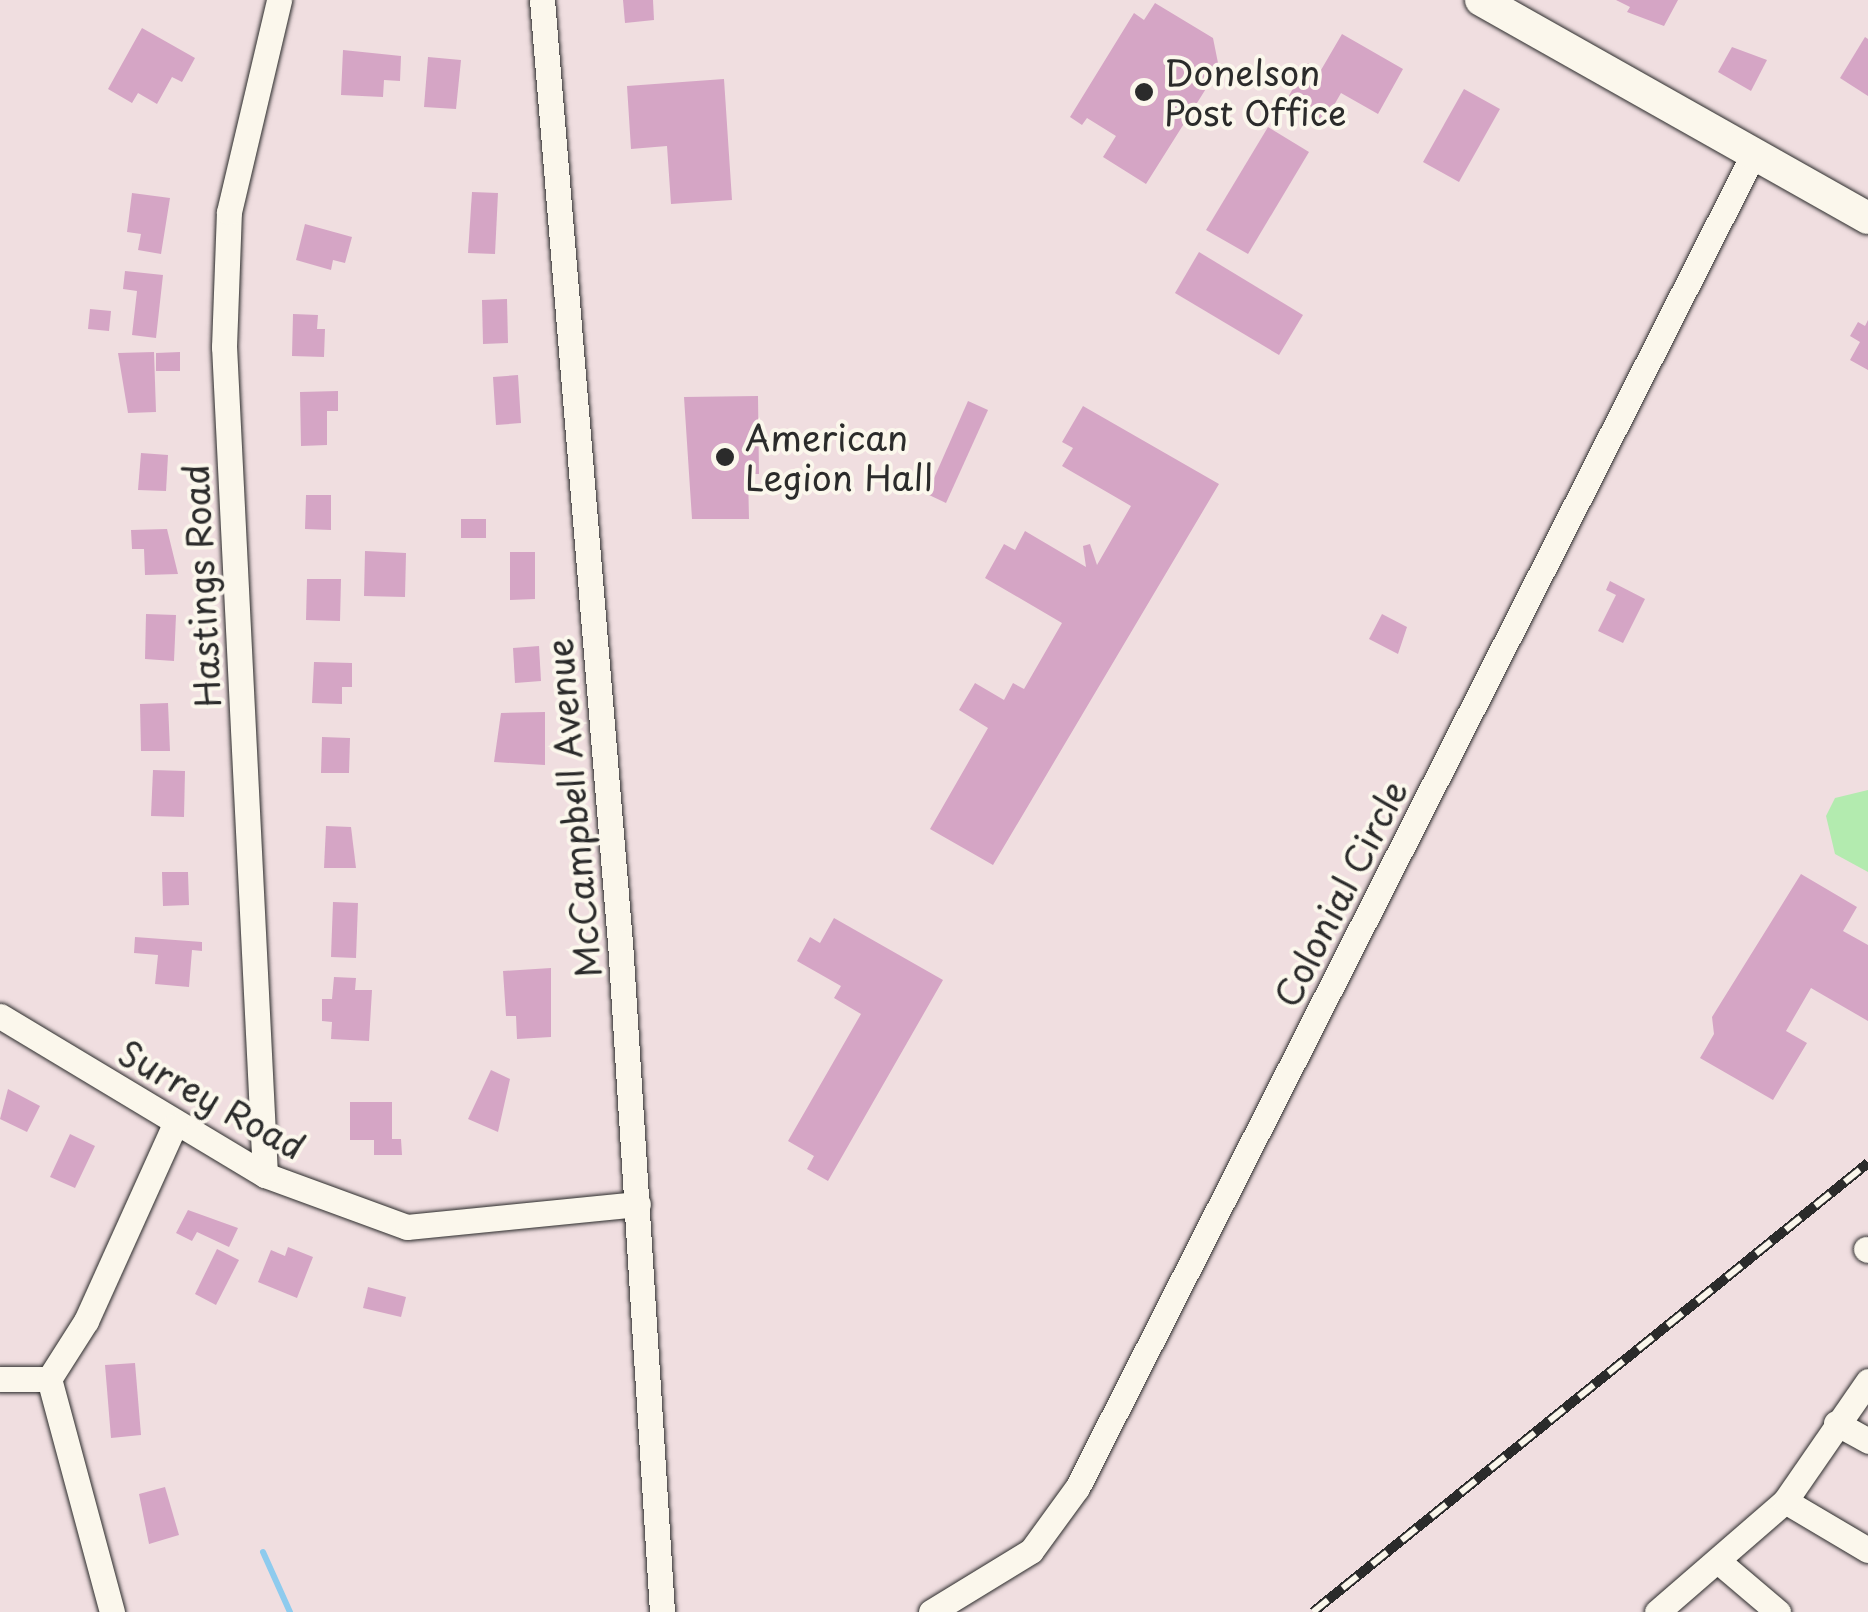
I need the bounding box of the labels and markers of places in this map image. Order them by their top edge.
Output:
place label: Donelson Post Office [1164,51,1347,133]
marker: Donelson Post Office [1133,81,1155,103]
place label: American Legion Hall [745,416,933,498]
marker: American Legion Hall [714,446,736,468]

